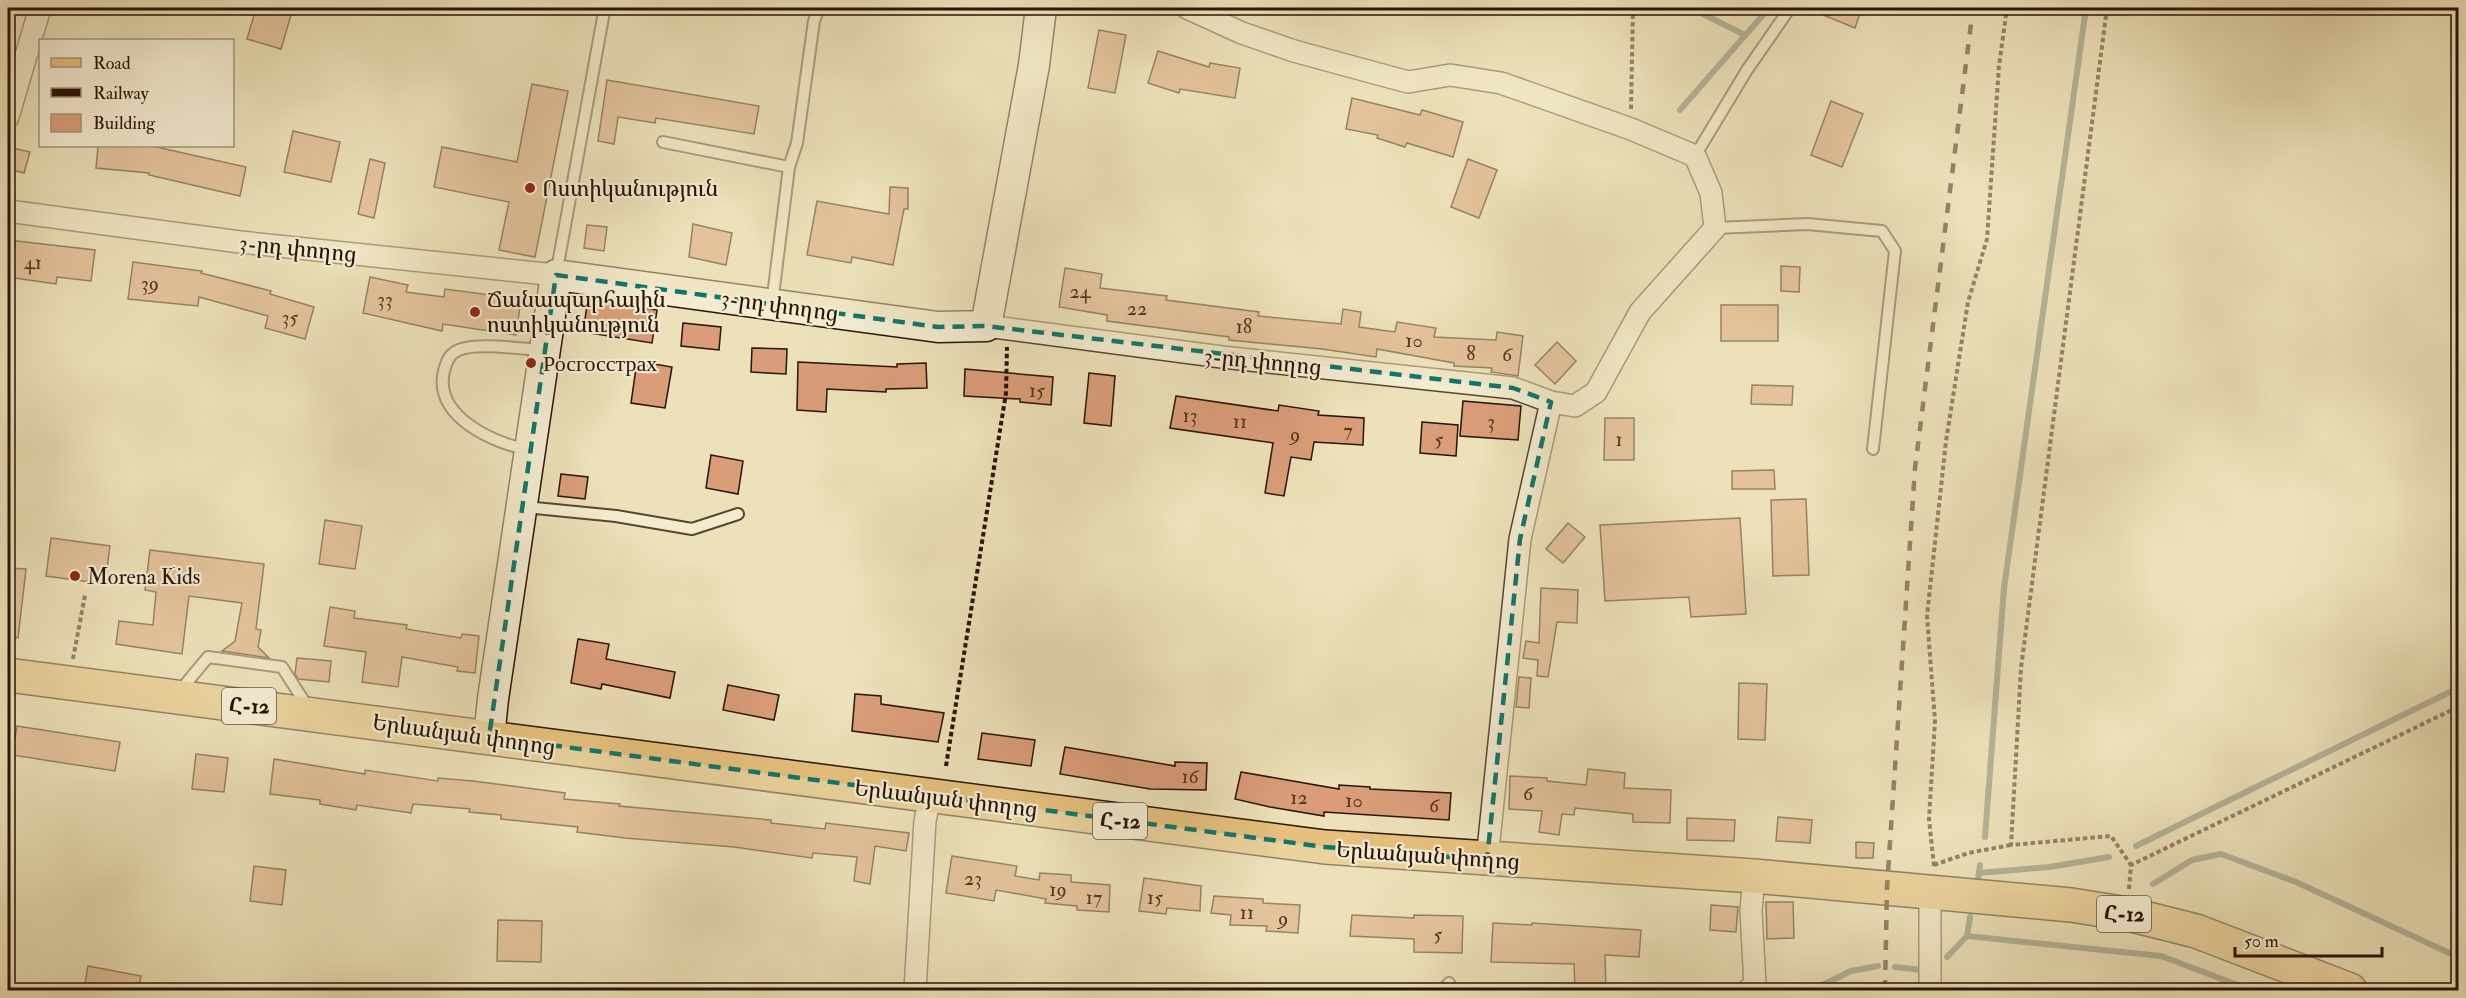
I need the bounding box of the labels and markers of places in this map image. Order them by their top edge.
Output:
place label: Ոստիկանություն [542,175,718,203]
marker: Ոստիկանություն [523,181,537,195]
place label: Ճանապարհային ոստիկանություն [487,286,666,339]
marker: Ճանապարհային ոստիկանություն [468,305,482,319]
place label: Росгосстрах [543,350,657,378]
marker: Росгосстрах [524,356,538,370]
place label: Morena Kids [87,563,200,591]
marker: Morena Kids [68,569,82,583]

